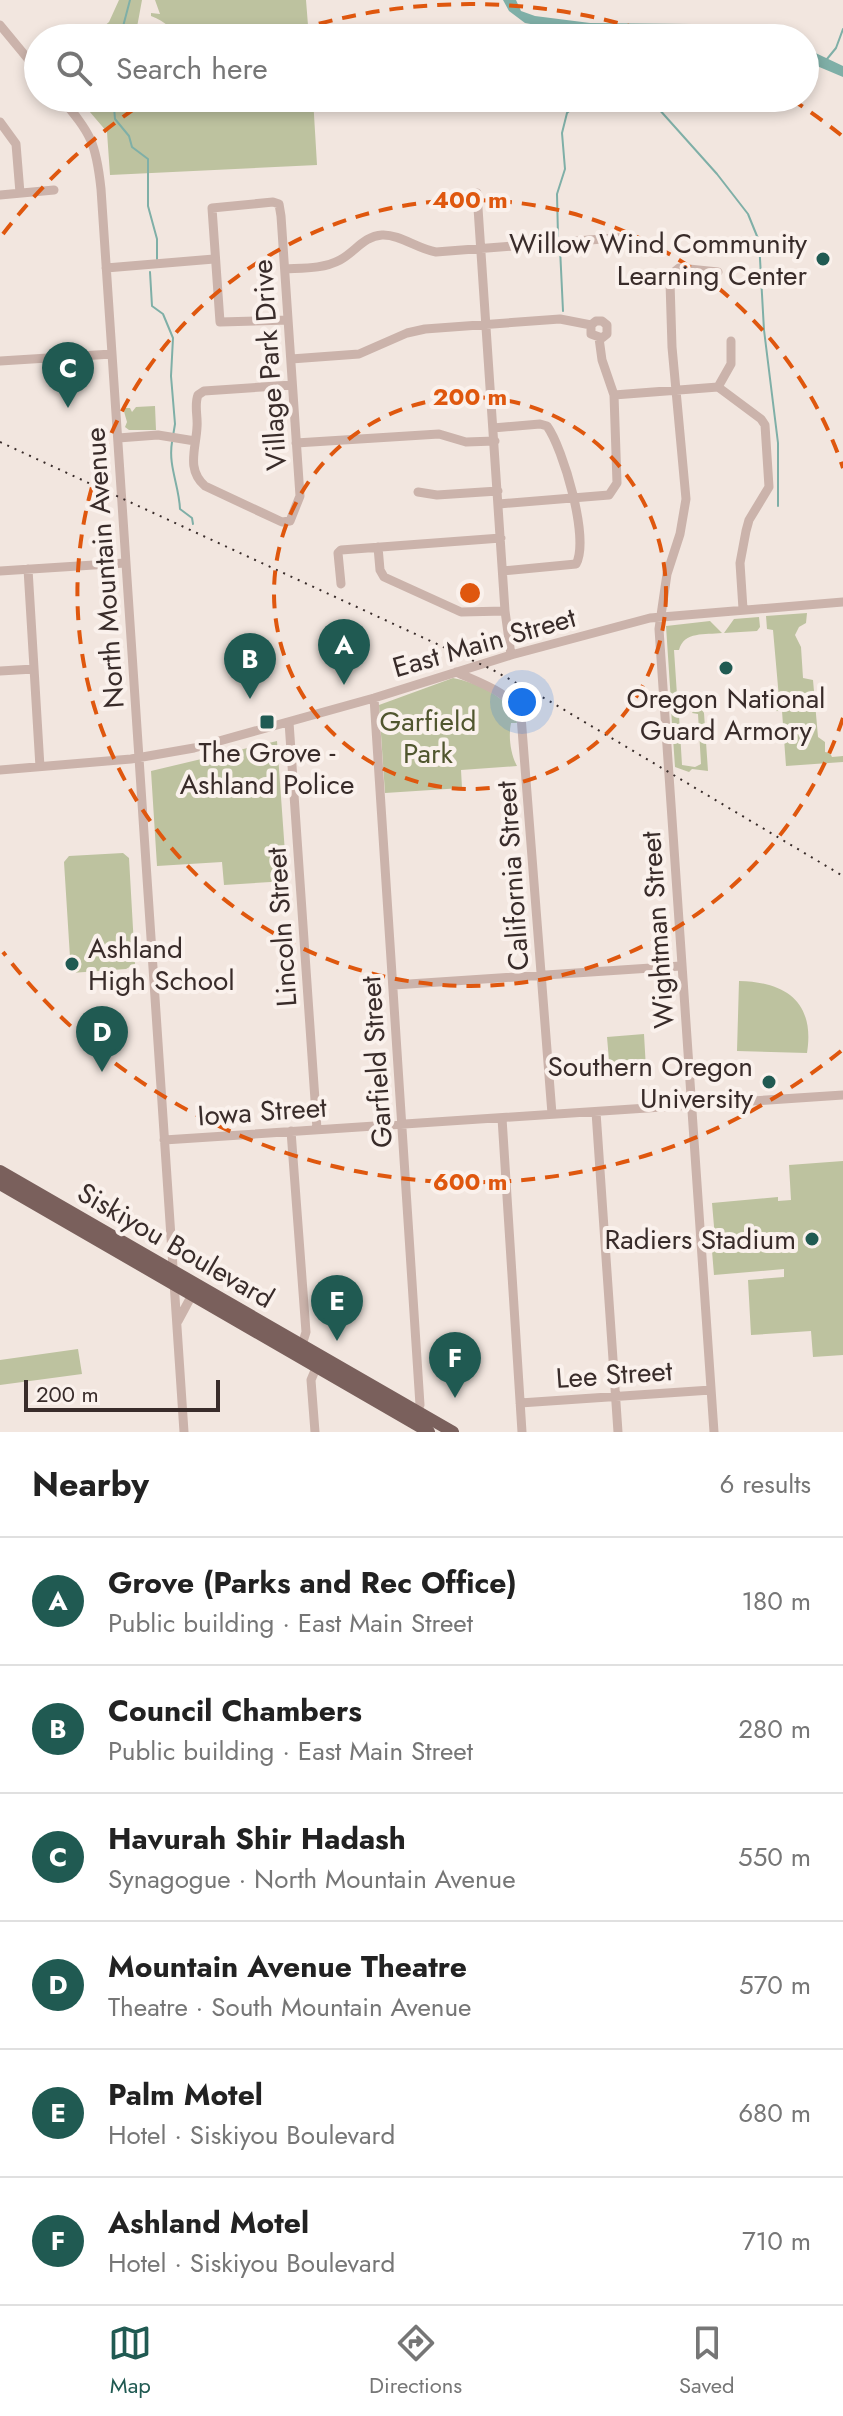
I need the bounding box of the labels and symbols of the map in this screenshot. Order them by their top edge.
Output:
text: 400 m [432,182,508,217]
place label: Willow Wind Community Learning Center [509,223,808,296]
marker: Willow Wind Community Learning Center [814,250,832,268]
street label: Village Park Drive [242,258,297,472]
pin: C [42,342,94,408]
text: 200 m [433,379,507,414]
street label: North Mountain Avenue [74,426,135,710]
centre of rings [456,579,484,607]
street label: East Main Street [388,597,581,688]
pin: A [318,619,370,685]
pin: B [224,633,276,699]
marker: Oregon National Guard Armory [717,659,735,677]
place label: Oregon National Guard Armory [626,678,826,751]
your location [502,682,542,722]
park label: Garfield Park [380,701,476,774]
marker: The Grove - Ashland Police [258,713,276,731]
place label: The Grove - Ashland Police [180,732,354,805]
street label: California Street [485,780,540,972]
street label: Wightman Street [630,830,685,1030]
street label: Lincoln Street [255,846,308,1008]
place label: Ashland High School [88,928,235,1001]
marker: Ashland High School [63,955,81,973]
street label: Garfield Street [350,974,403,1149]
pin: D [76,1006,128,1072]
place label: Southern Oregon University [547,1046,754,1119]
marker: Southern Oregon University [760,1073,778,1091]
street label: Iowa Street [196,1087,328,1136]
text: 600 m [433,1164,507,1199]
street label: Siskiyou Boulevard [70,1172,282,1318]
place label: Radiers Stadium [605,1219,796,1260]
marker: Radiers Stadium [803,1230,821,1248]
pin: E [311,1275,363,1341]
pin: F [429,1332,481,1398]
street label: Lee Street [554,1350,674,1399]
scale bar [24,1376,220,1412]

